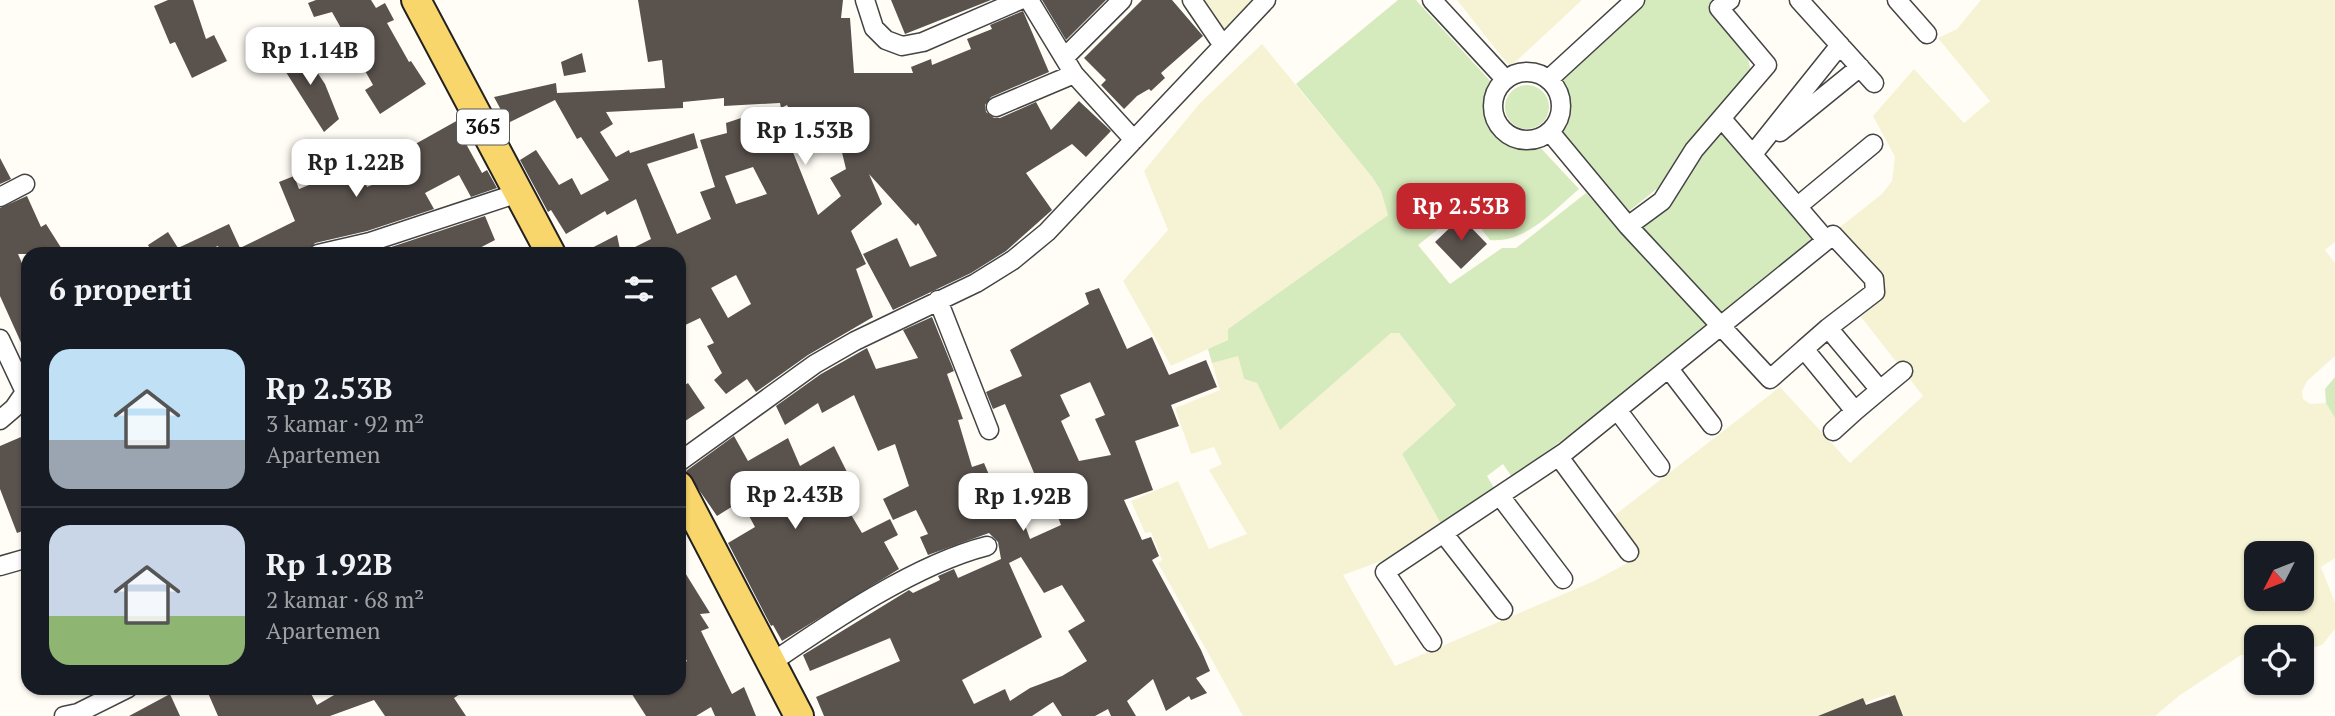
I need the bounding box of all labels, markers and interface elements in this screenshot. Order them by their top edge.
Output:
pin: Rp 1.14B [238,28,382,87]
text: Rp 1.14B [262,34,358,65]
pin: Rp 1.53B [733,108,877,167]
road number: 365 [457,110,509,144]
text: Rp 1.53B [757,114,853,145]
pin: Rp 1.22B [284,140,428,199]
text: Rp 1.22B [308,146,404,177]
pin: Rp 2.53B [1389,184,1533,243]
text: Rp 2.53B [1413,190,1509,221]
text: 6 properti [49,269,192,309]
icon: filters [620,270,658,308]
text: Rp 2.53B [266,368,392,408]
icon: home [105,377,189,461]
text: 3 kamar · 92 m² [266,408,424,439]
text: Apartemen [266,439,380,470]
pin: Rp 2.43B [723,472,867,531]
pin: Rp 1.92B [951,474,1095,533]
text: Rp 2.43B [747,478,843,509]
text: Rp 1.92B [975,480,1071,511]
north arrow [2244,541,2314,611]
map controls [2244,541,2314,695]
text: Rp 1.92B [266,544,392,584]
icon: home [105,553,189,637]
text: 2 kamar · 68 m² [266,584,424,615]
text: Apartemen [266,615,380,646]
button: locate [2244,625,2314,695]

